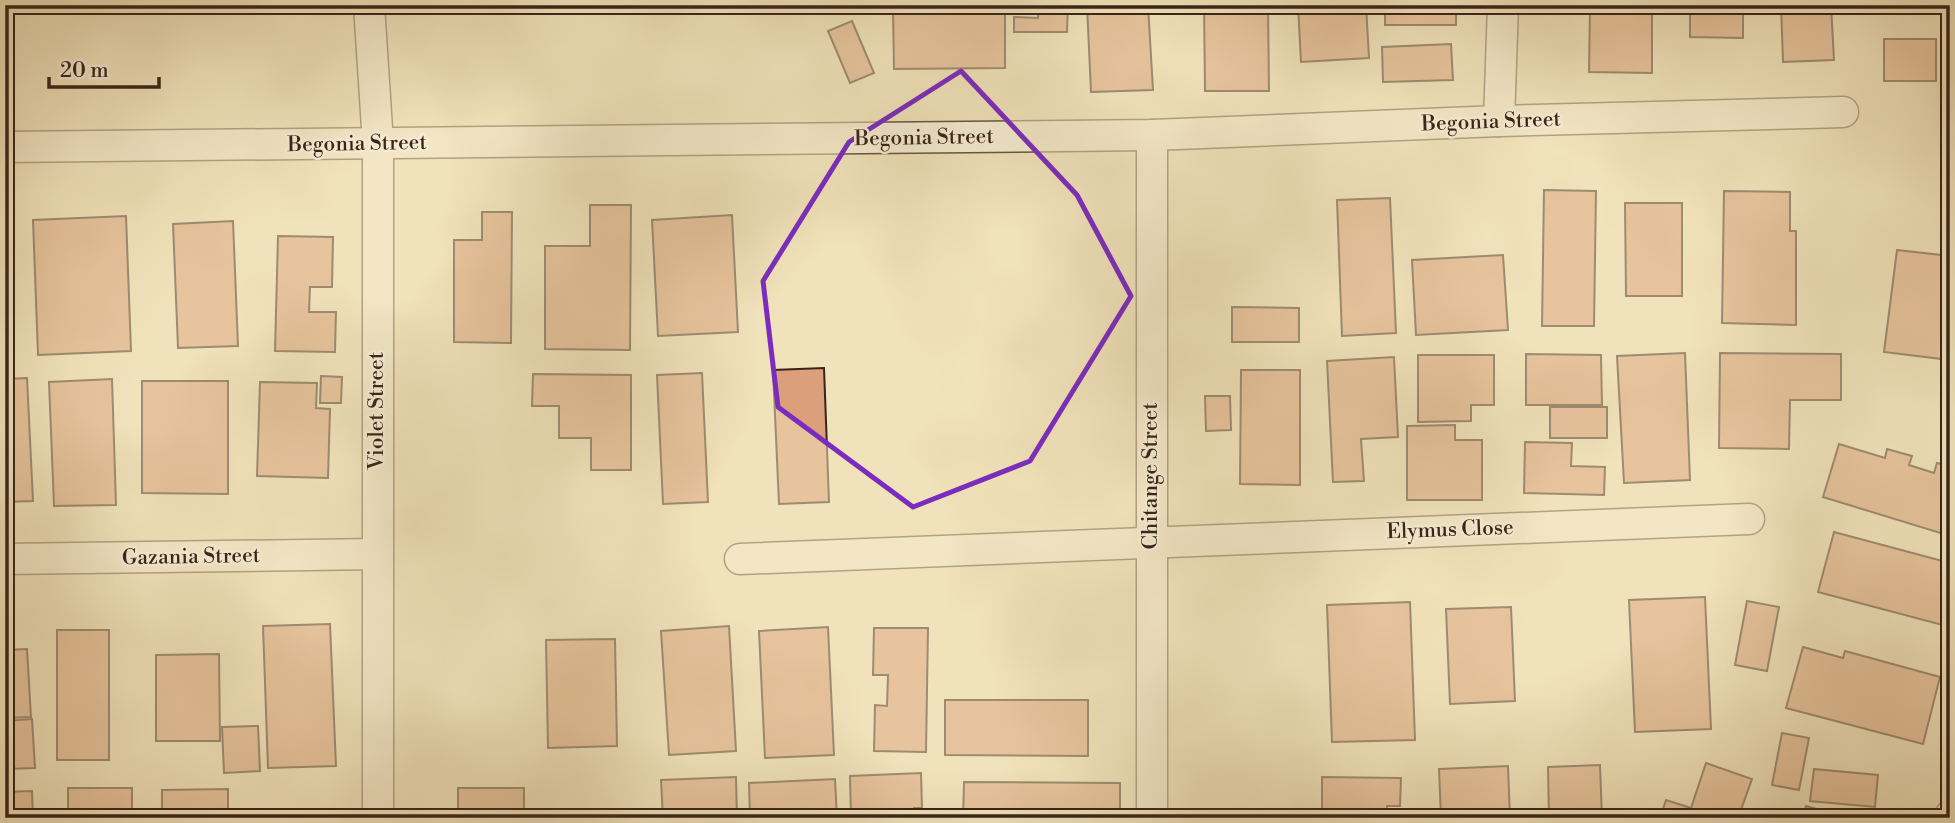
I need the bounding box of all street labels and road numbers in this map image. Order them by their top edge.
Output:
street label: Begonia Street [1420,107,1562,137]
street label: Begonia Street [853,124,995,152]
street label: Begonia Street [286,130,428,158]
street label: Violet Street [364,351,390,471]
street label: Chitange Street [1138,402,1164,550]
street label: Elymus Close [1386,515,1514,545]
street label: Gazania Street [122,543,261,571]

